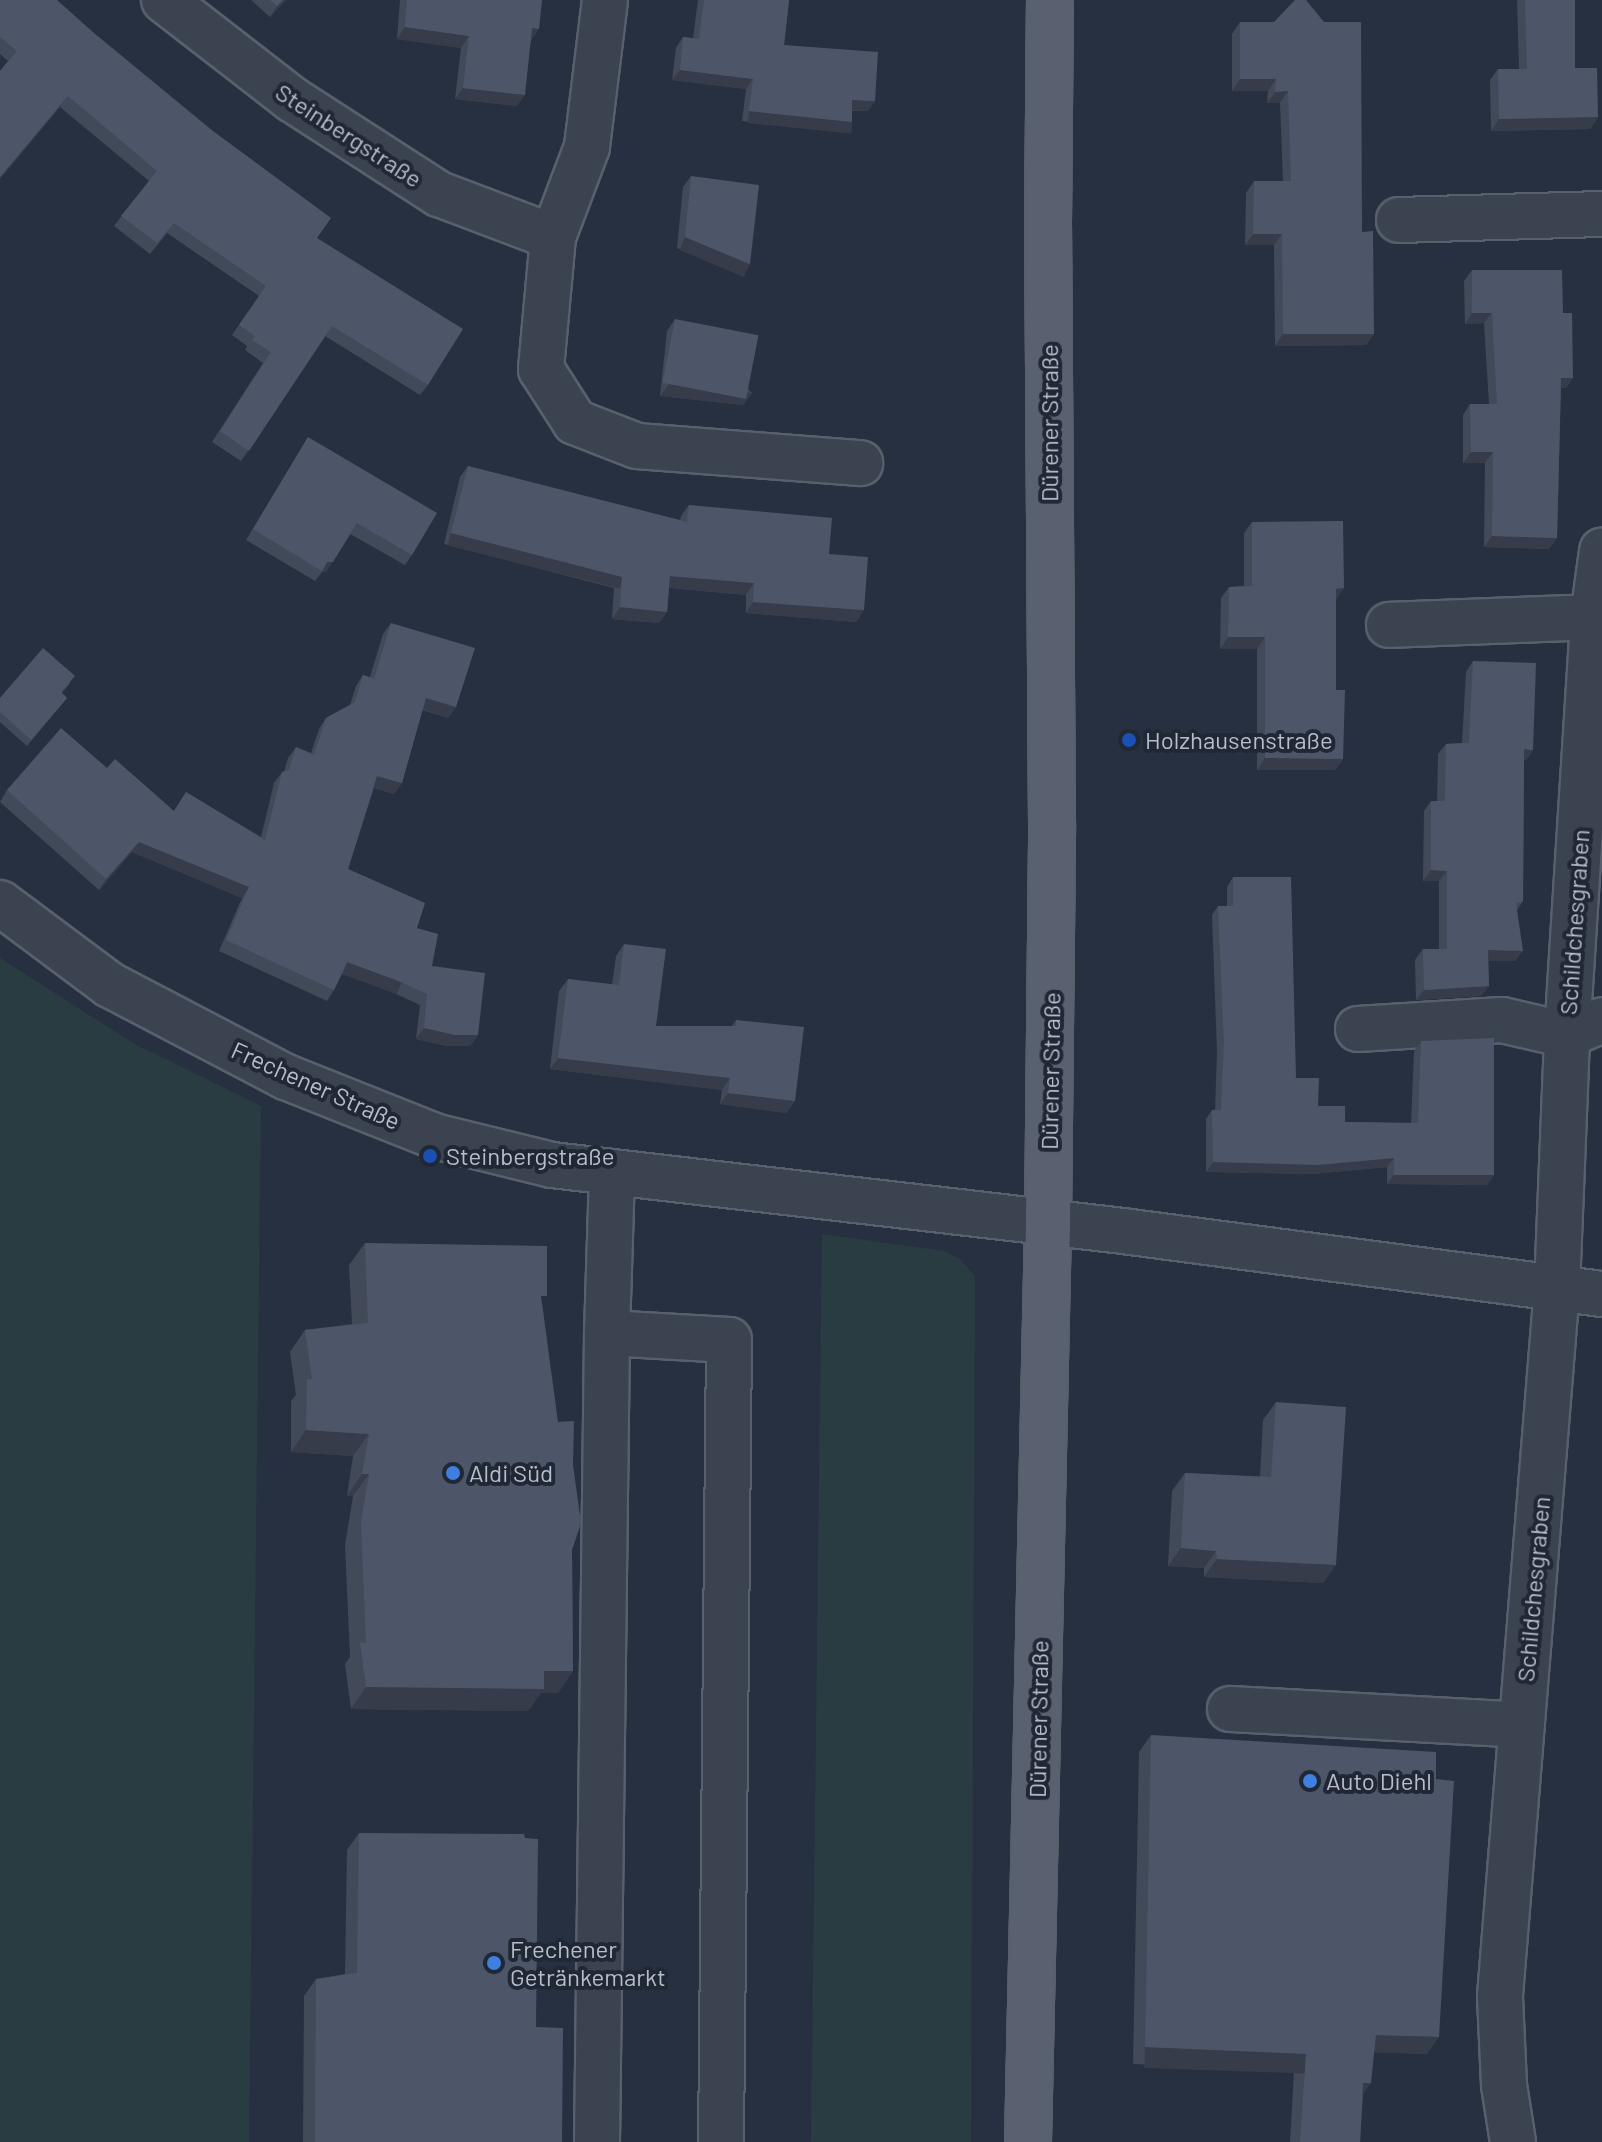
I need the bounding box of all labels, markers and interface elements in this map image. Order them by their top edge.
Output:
street label: Steinbergstraße [271,77,427,193]
street label: Dürener Straße [1035,344,1063,502]
place label: Holzhausenstraße [1145,726,1333,754]
marker: Holzhausenstraße [1120,731,1138,749]
street label: Schildchesgraben [1553,828,1595,1016]
street label: Dürener Straße [1034,992,1066,1150]
street label: Frechener Straße [227,1035,405,1135]
place label: Steinbergstraße [446,1142,614,1170]
marker: Steinbergstraße [421,1147,439,1165]
place label: Aldi Süd [469,1459,553,1487]
marker: Aldi Süd [444,1464,462,1482]
street label: Schildchesgraben [1511,1495,1555,1683]
street label: Dürener Straße [1022,1640,1054,1798]
place label: Auto Diehl [1326,1767,1432,1795]
marker: Auto Diehl [1301,1772,1319,1790]
place label: Frechener Getränkemarkt [510,1935,666,1991]
marker: Frechener Getränkemarkt [485,1954,503,1972]

